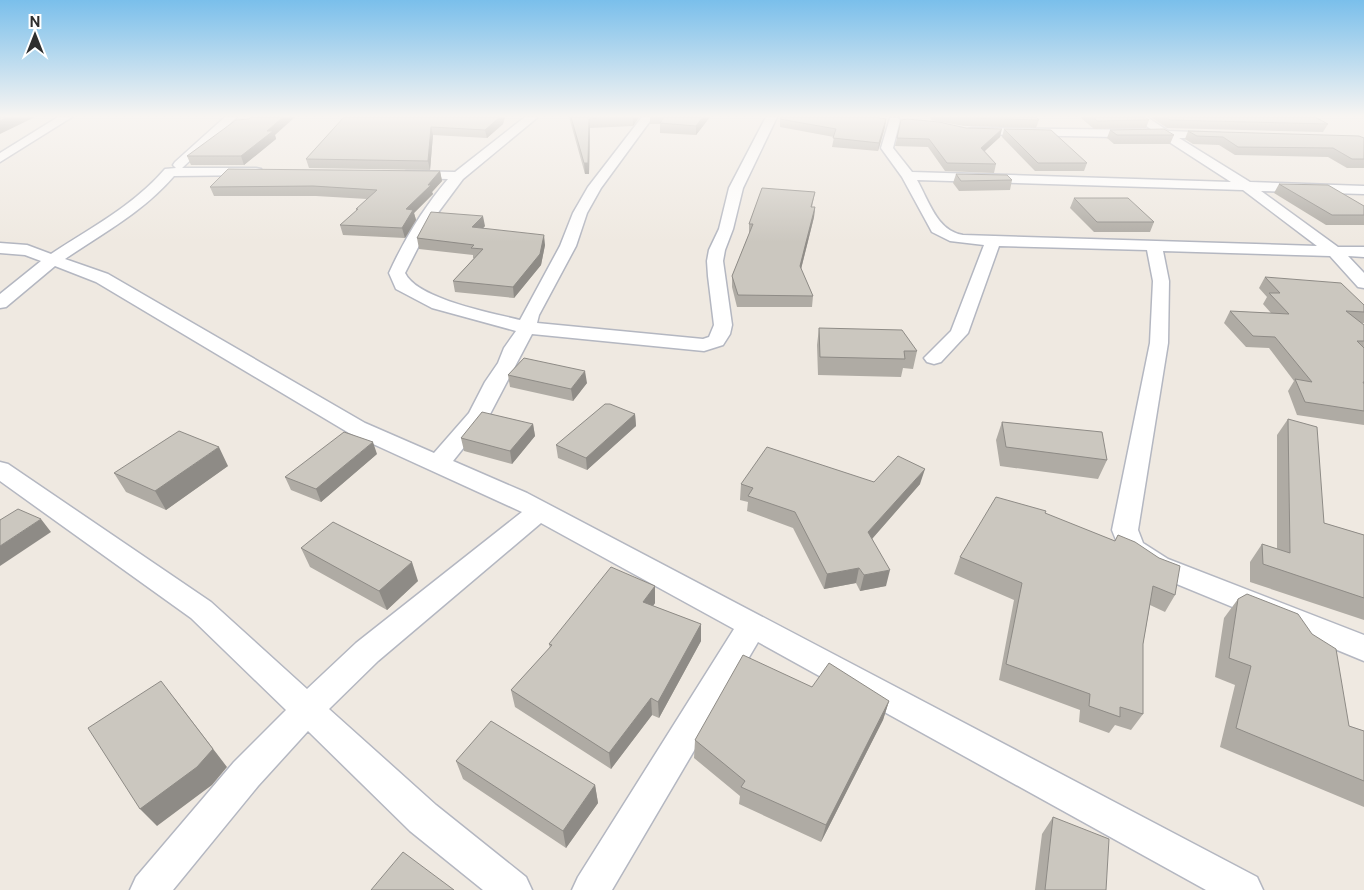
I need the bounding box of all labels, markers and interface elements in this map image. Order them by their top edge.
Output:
north arrow [10,10,60,60]
text: N [30,14,40,30]

